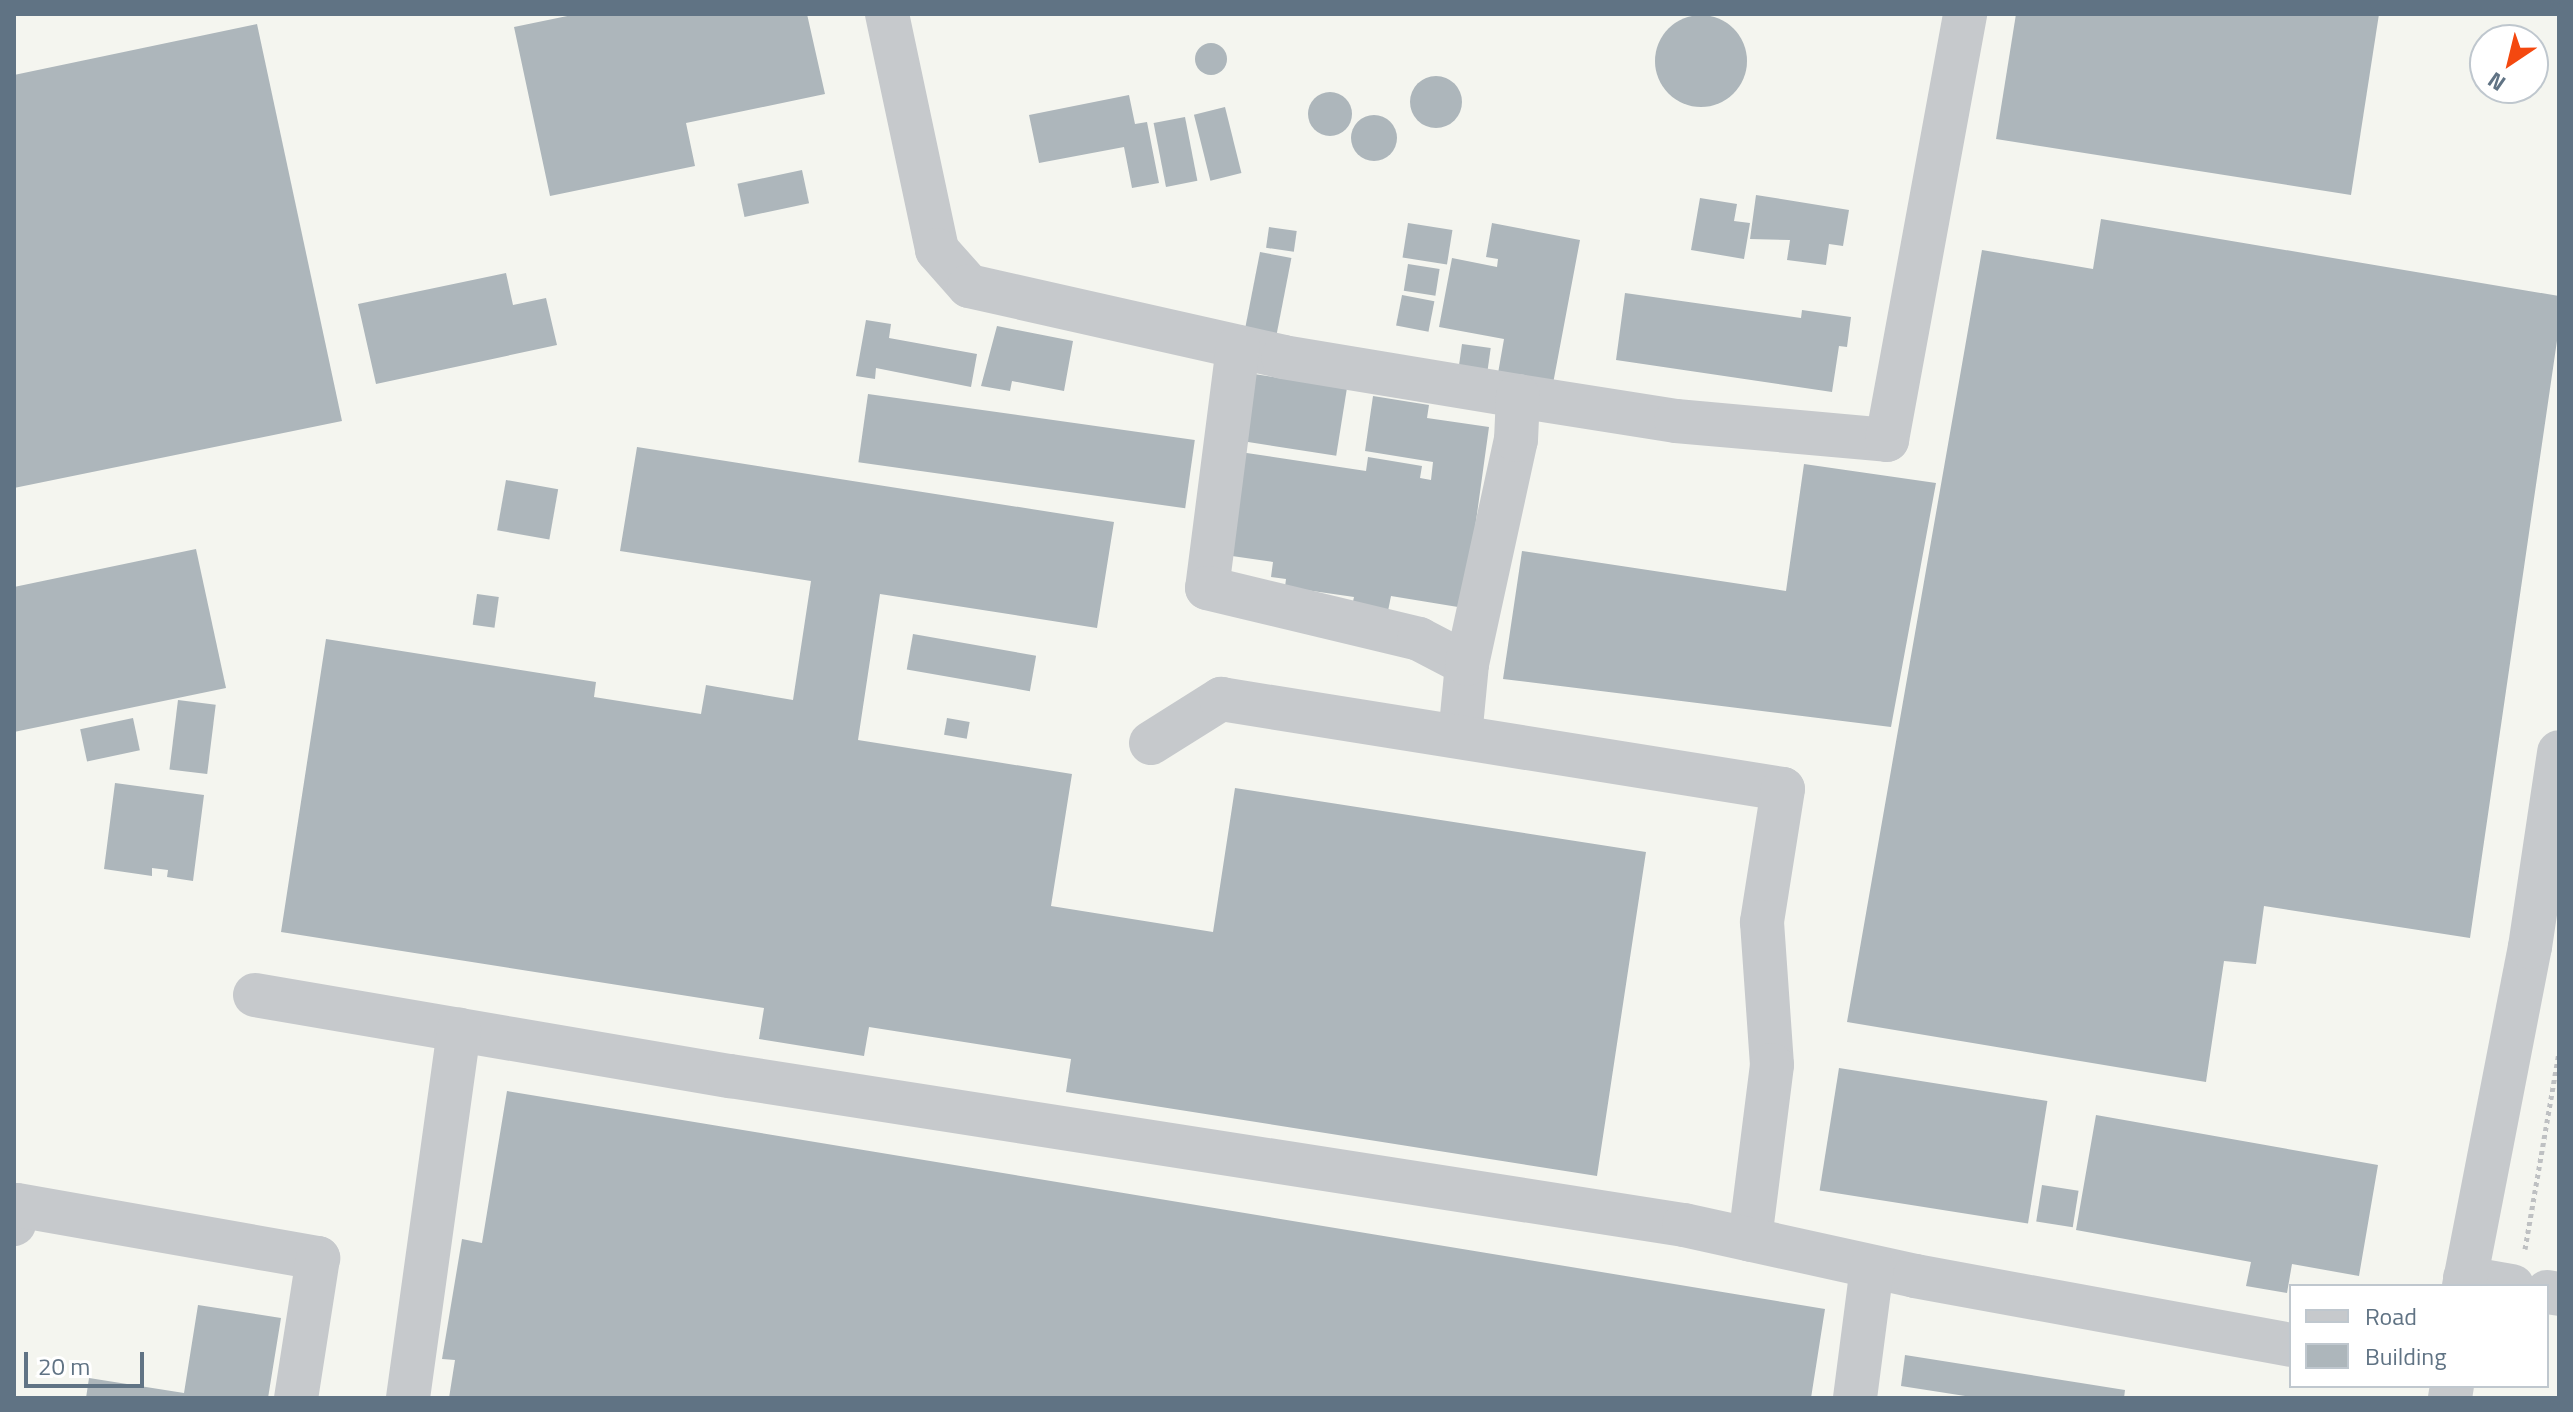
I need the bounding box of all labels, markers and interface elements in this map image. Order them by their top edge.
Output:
north arrow [2469,24,2549,104]
text: N [2480,64,2512,100]
legend [2289,1284,2549,1388]
text: Road [2365,1298,2417,1334]
scale bar [28,1336,148,1386]
text: Building [2365,1338,2447,1374]
text: 20 m [38,1348,90,1384]

